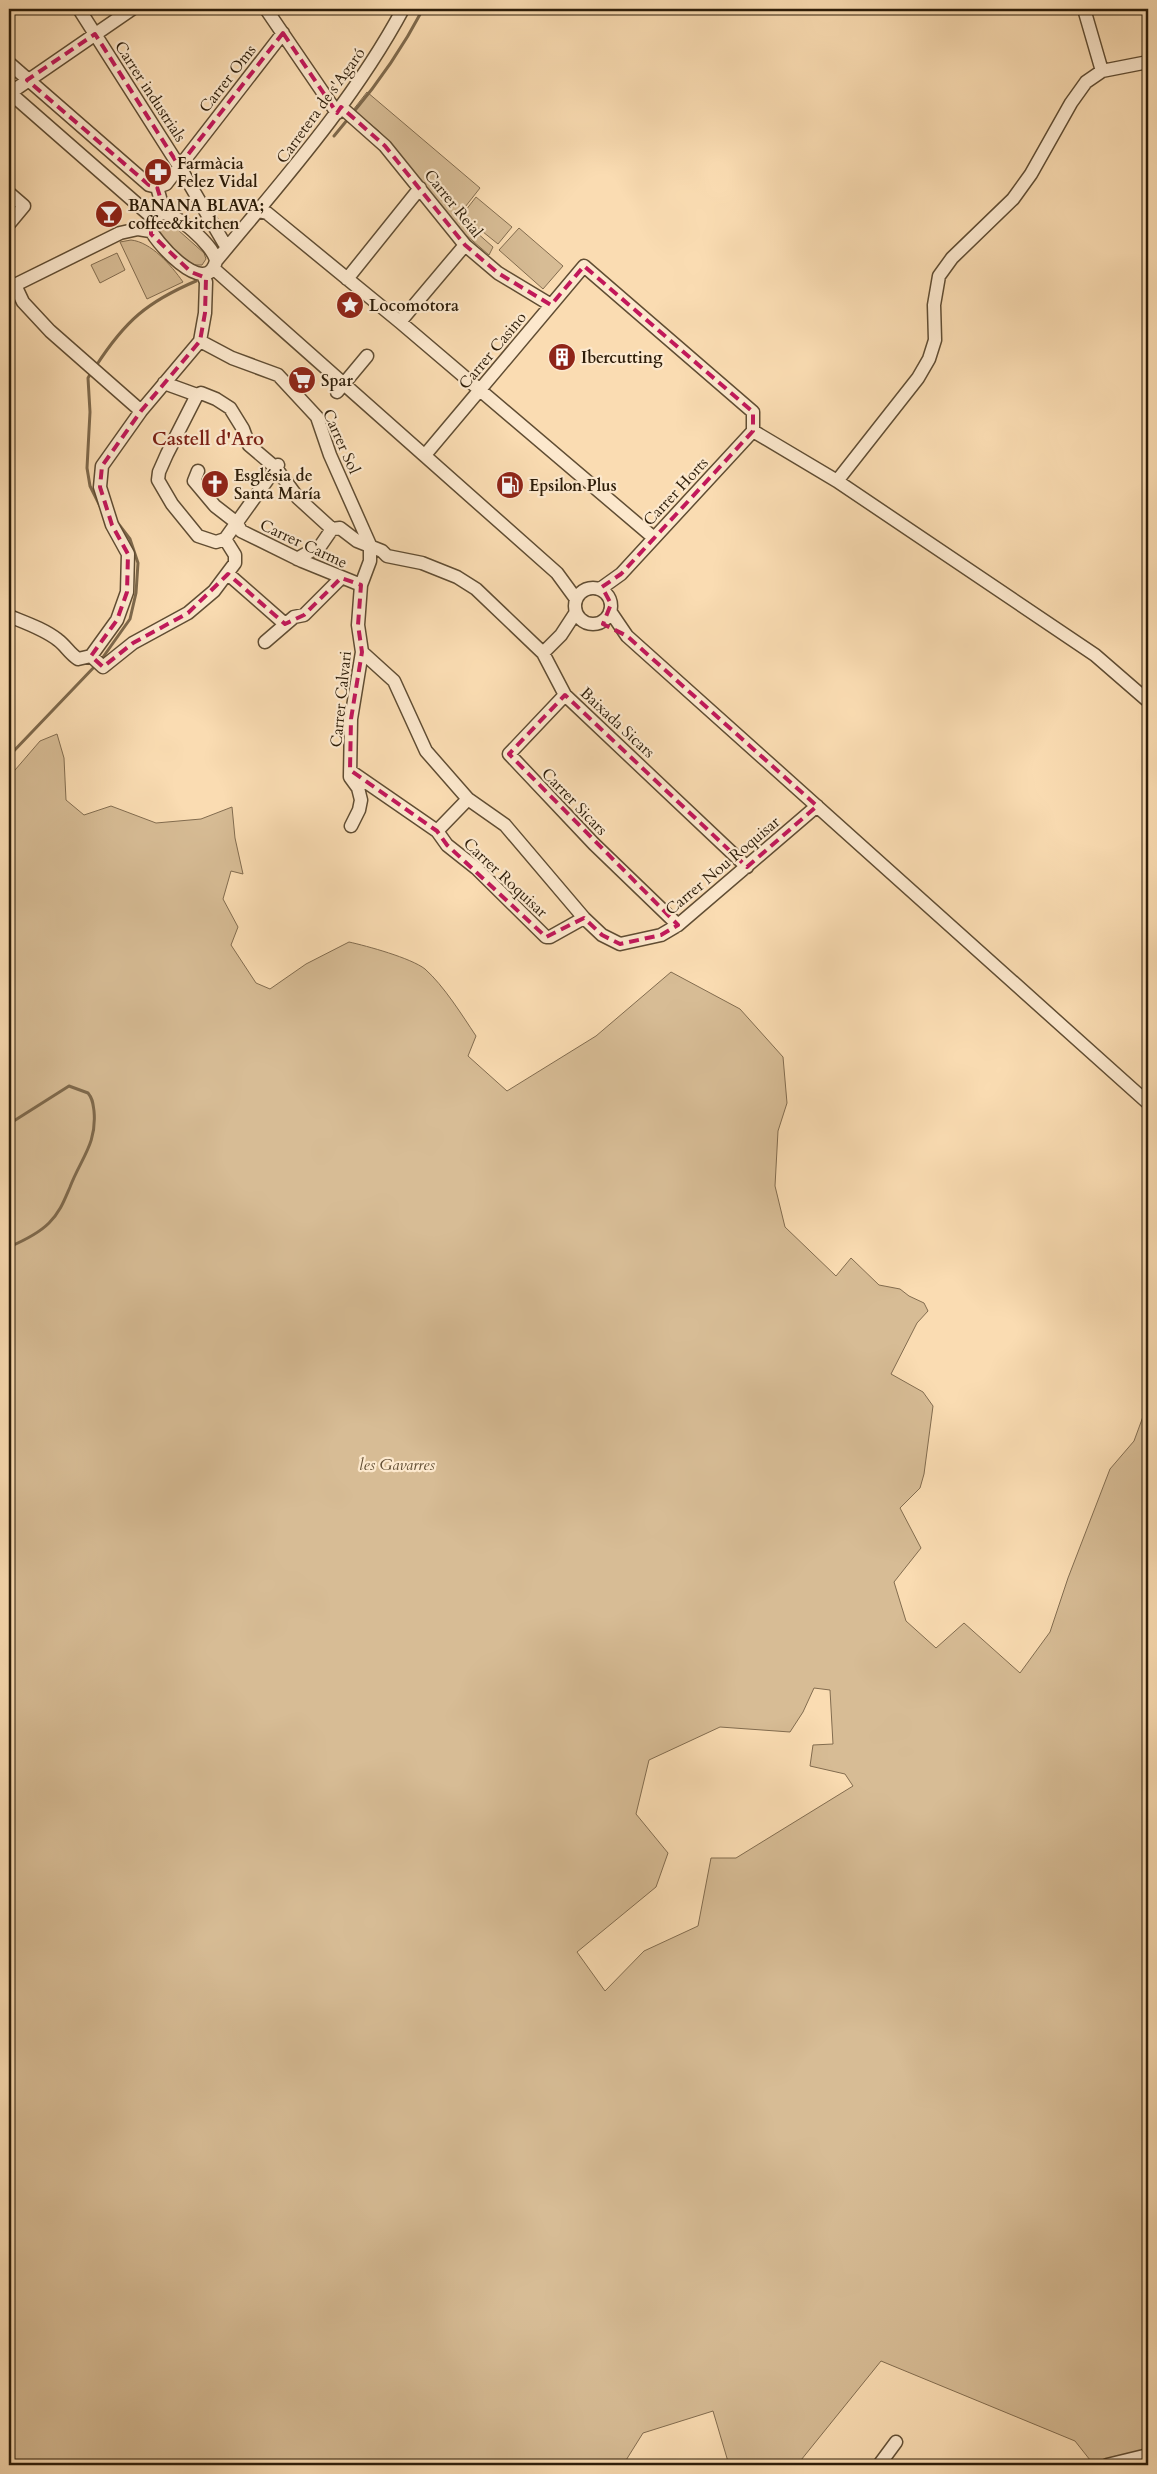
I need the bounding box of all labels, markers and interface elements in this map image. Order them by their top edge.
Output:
street label: Carrer industrials [109,37,191,146]
street label: Carrer Oms [194,40,261,117]
street label: Carretera de s'Agaró [271,43,371,168]
place label: Farmàcia Felez Vidal [177,153,258,193]
pharmacy icon: Farmàcia Felez Vidal [143,157,173,187]
street label: Carrer Reial [419,165,488,242]
place label: BANANA BLAVA; coffee&kitchen [128,195,264,235]
bar icon: BANANA BLAVA; coffee&kitchen [94,199,124,229]
place icon: Locomotora [335,290,365,320]
place label: Locomotora [369,295,459,317]
street label: Carrer Casino [454,307,532,394]
building icon: Ibercutting [547,342,577,372]
place label: Ibercutting [581,347,663,369]
supermarket icon: Spar [287,365,317,395]
place label: Spar [321,370,354,392]
street label: Carrer Sol [317,405,365,477]
district label: Castell d'Aro [152,426,264,452]
street label: Carrer Horts [638,453,713,531]
place label: Església de Santa María [234,465,321,505]
church icon: Església de Santa María [200,469,230,499]
fuel station icon: Epsilon Plus [495,470,525,500]
place label: Epsilon Plus [529,475,617,497]
street label: Carrer Carme [256,514,351,574]
street label: Carrer Calvari [325,649,357,748]
street label: Baixada Sicars [575,682,659,763]
street label: Carrer Sicars [536,763,612,840]
street label: Carrer Nou Roquisar [661,811,785,920]
street label: Carrer Roquisar [458,833,552,923]
park label: les Gavarres [359,1454,435,1476]

